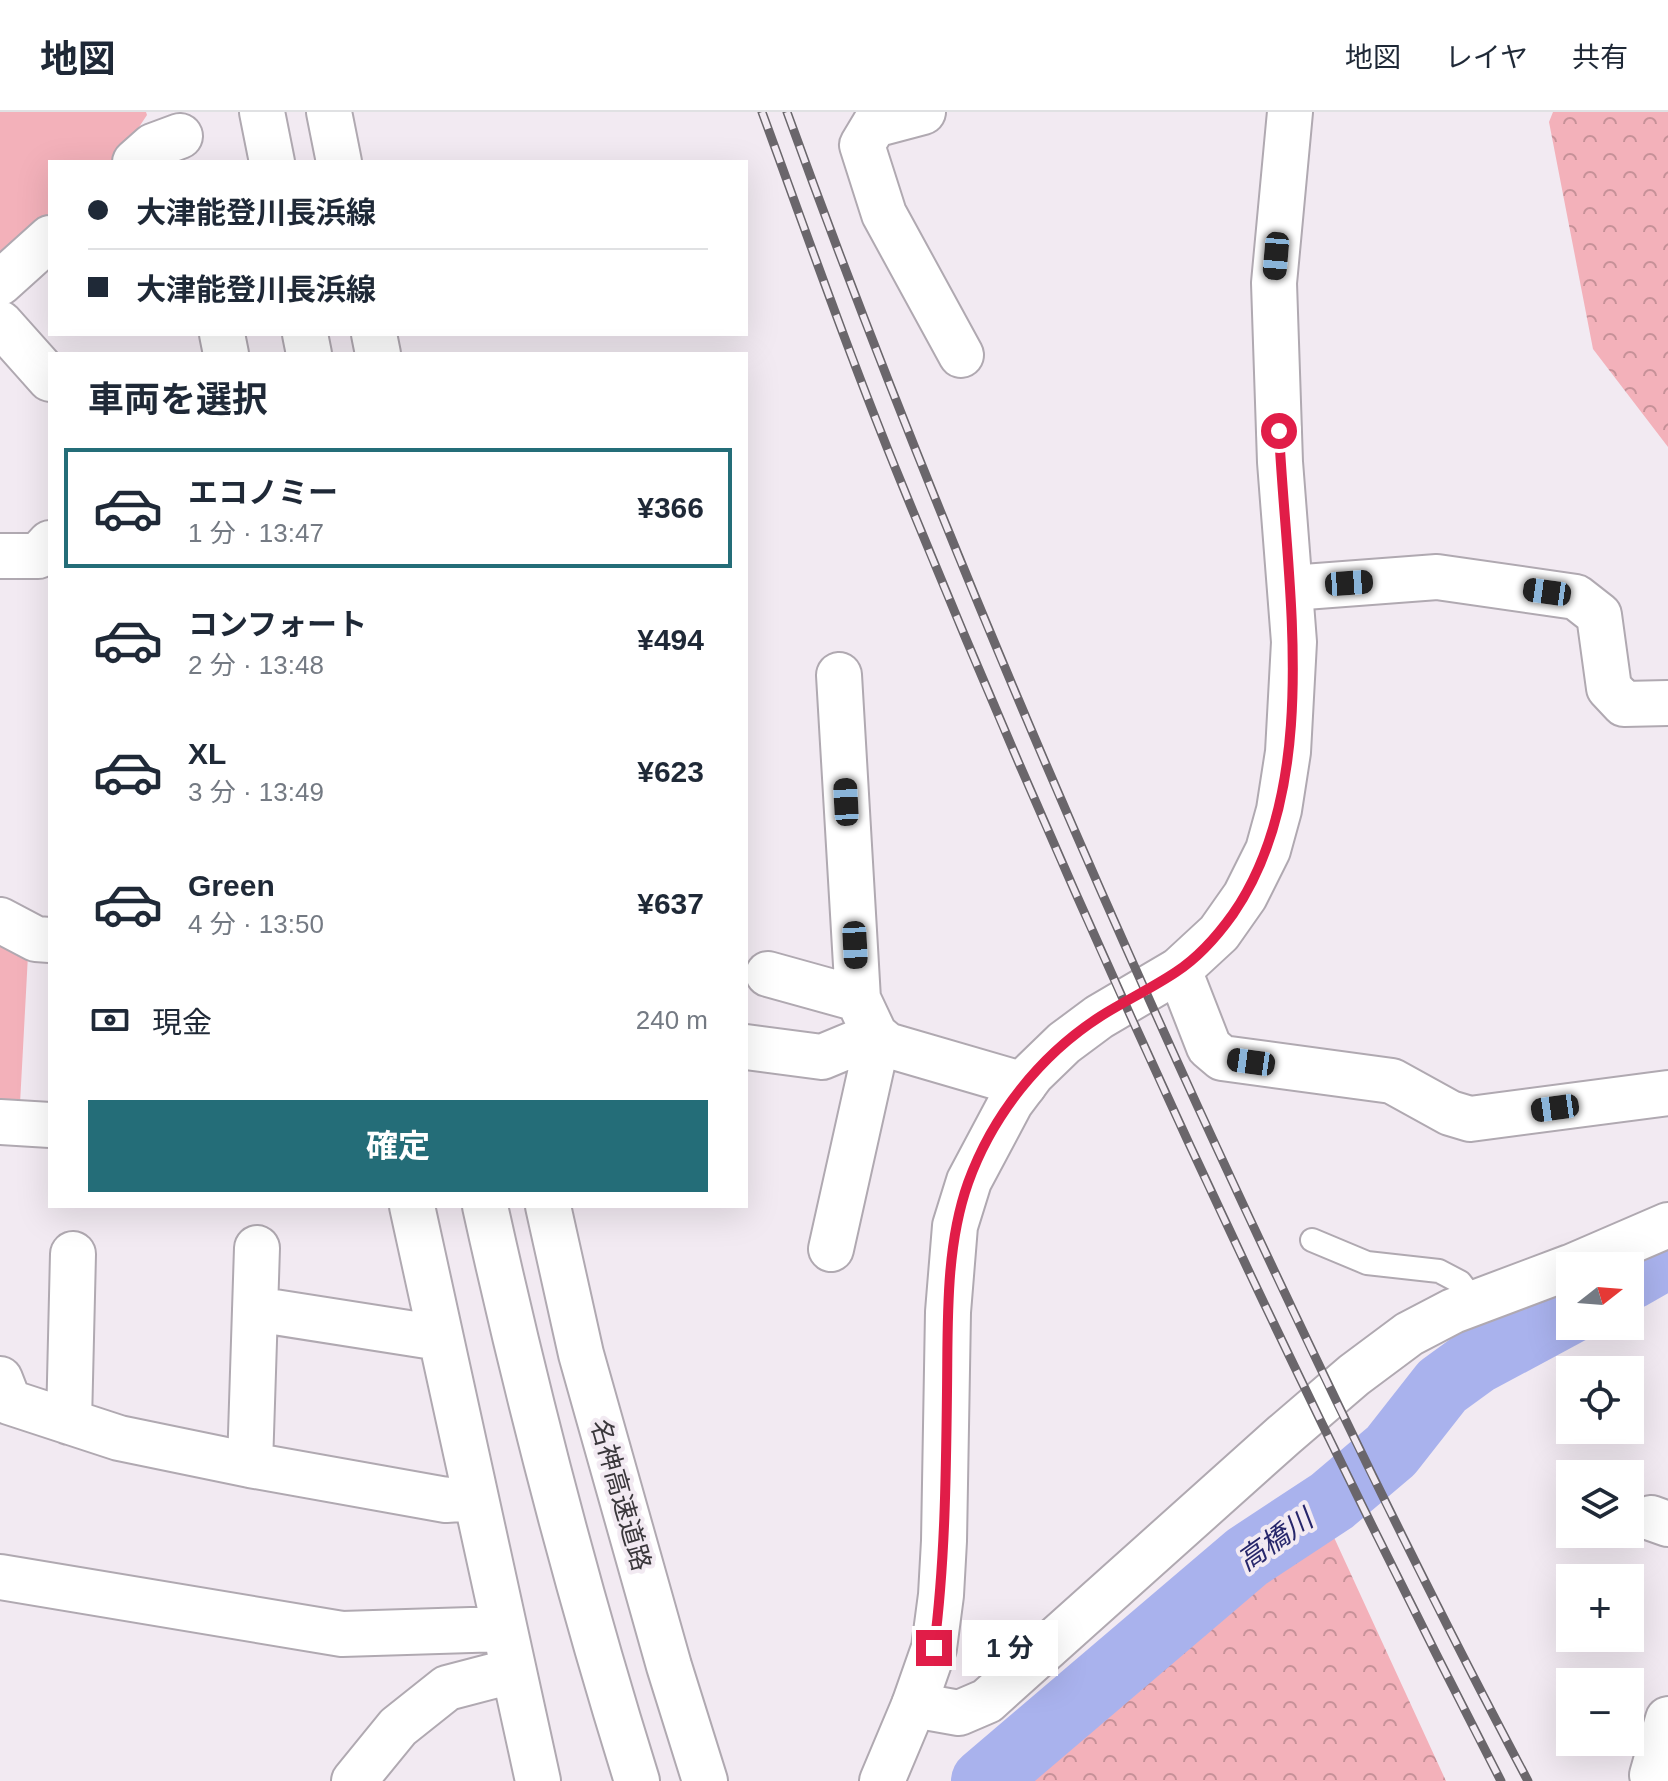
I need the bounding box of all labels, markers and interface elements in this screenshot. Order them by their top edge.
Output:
text: 地図 [40,38,116,80]
text: 地図 [1345,42,1401,73]
text: レイヤ [1445,42,1528,73]
text: 共有 [1572,42,1628,73]
text: 大津能登川長浜線 [136,196,376,229]
car [1262,231,1290,281]
text: 大津能登川長浜線 [136,273,376,306]
text: 車両を選択 [88,379,268,420]
route start [1261,413,1297,449]
icon: car [92,472,164,544]
text: エコノミー [188,476,338,509]
text: ¥366 [637,491,704,524]
text: 1 分 · 13:47 [188,518,324,548]
car [1324,569,1374,597]
car [1522,577,1572,607]
icon: car [92,604,164,676]
text: コンフォート [188,608,367,641]
text: ¥494 [637,623,704,656]
text: 2 分 · 13:48 [188,650,324,680]
icon: car [92,736,164,808]
text: XL [188,737,226,770]
text: ¥623 [637,755,704,788]
text: 3 分 · 13:49 [188,777,324,807]
car [833,777,859,827]
icon: car [92,868,164,940]
text: Green [188,869,275,902]
text: ¥637 [637,887,704,920]
text: 4 分 · 13:50 [188,909,324,939]
car [842,920,868,970]
icon: cash [88,998,132,1042]
text: 240 m [636,1005,708,1035]
text: 現金 [152,1006,212,1039]
car [1226,1047,1276,1077]
car [1530,1093,1580,1123]
button: 確定 [88,1100,708,1192]
north arrow [1556,1252,1644,1340]
map controls [1556,1252,1644,1756]
button: locate [1556,1356,1644,1444]
street label: 名神高速道路 [585,1416,657,1574]
button: layers [1556,1460,1644,1548]
water label: 高橋川 [1232,1501,1321,1577]
button: + [1556,1564,1644,1652]
callout: 1 分 [962,1620,1058,1676]
route end [916,1630,952,1666]
text: 1 分 [986,1633,1034,1663]
button: − [1556,1668,1644,1756]

